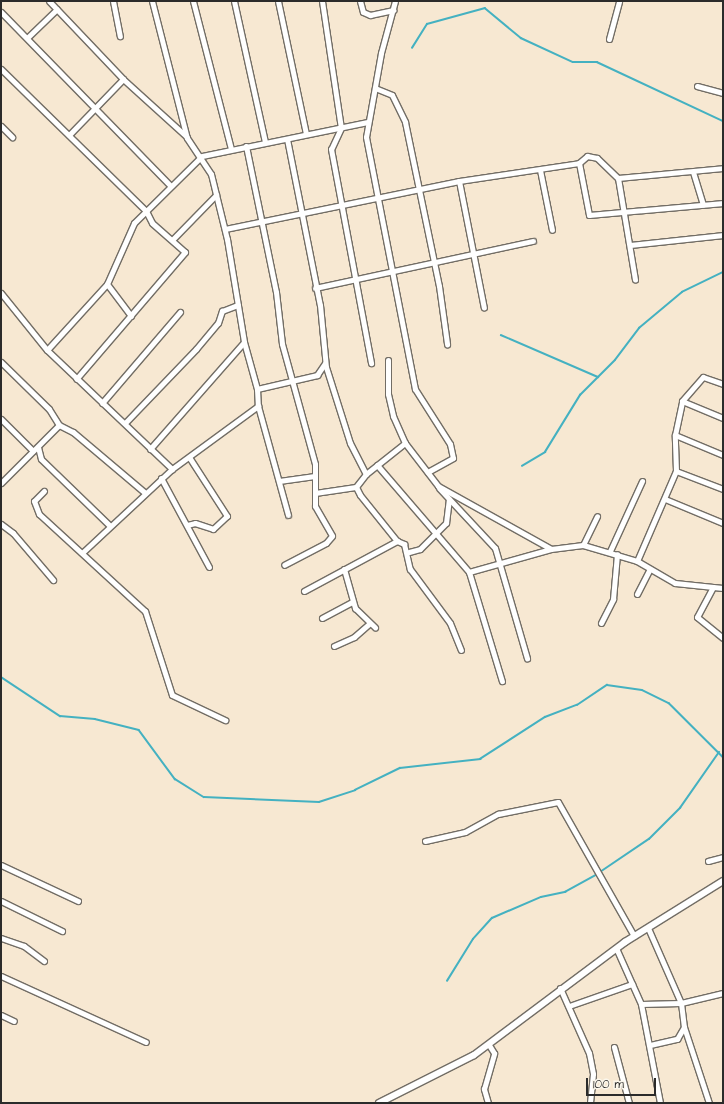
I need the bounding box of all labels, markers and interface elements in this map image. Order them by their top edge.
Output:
scale bar [588,1070,658,1096]
text: 100 m [593,1076,624,1093]

